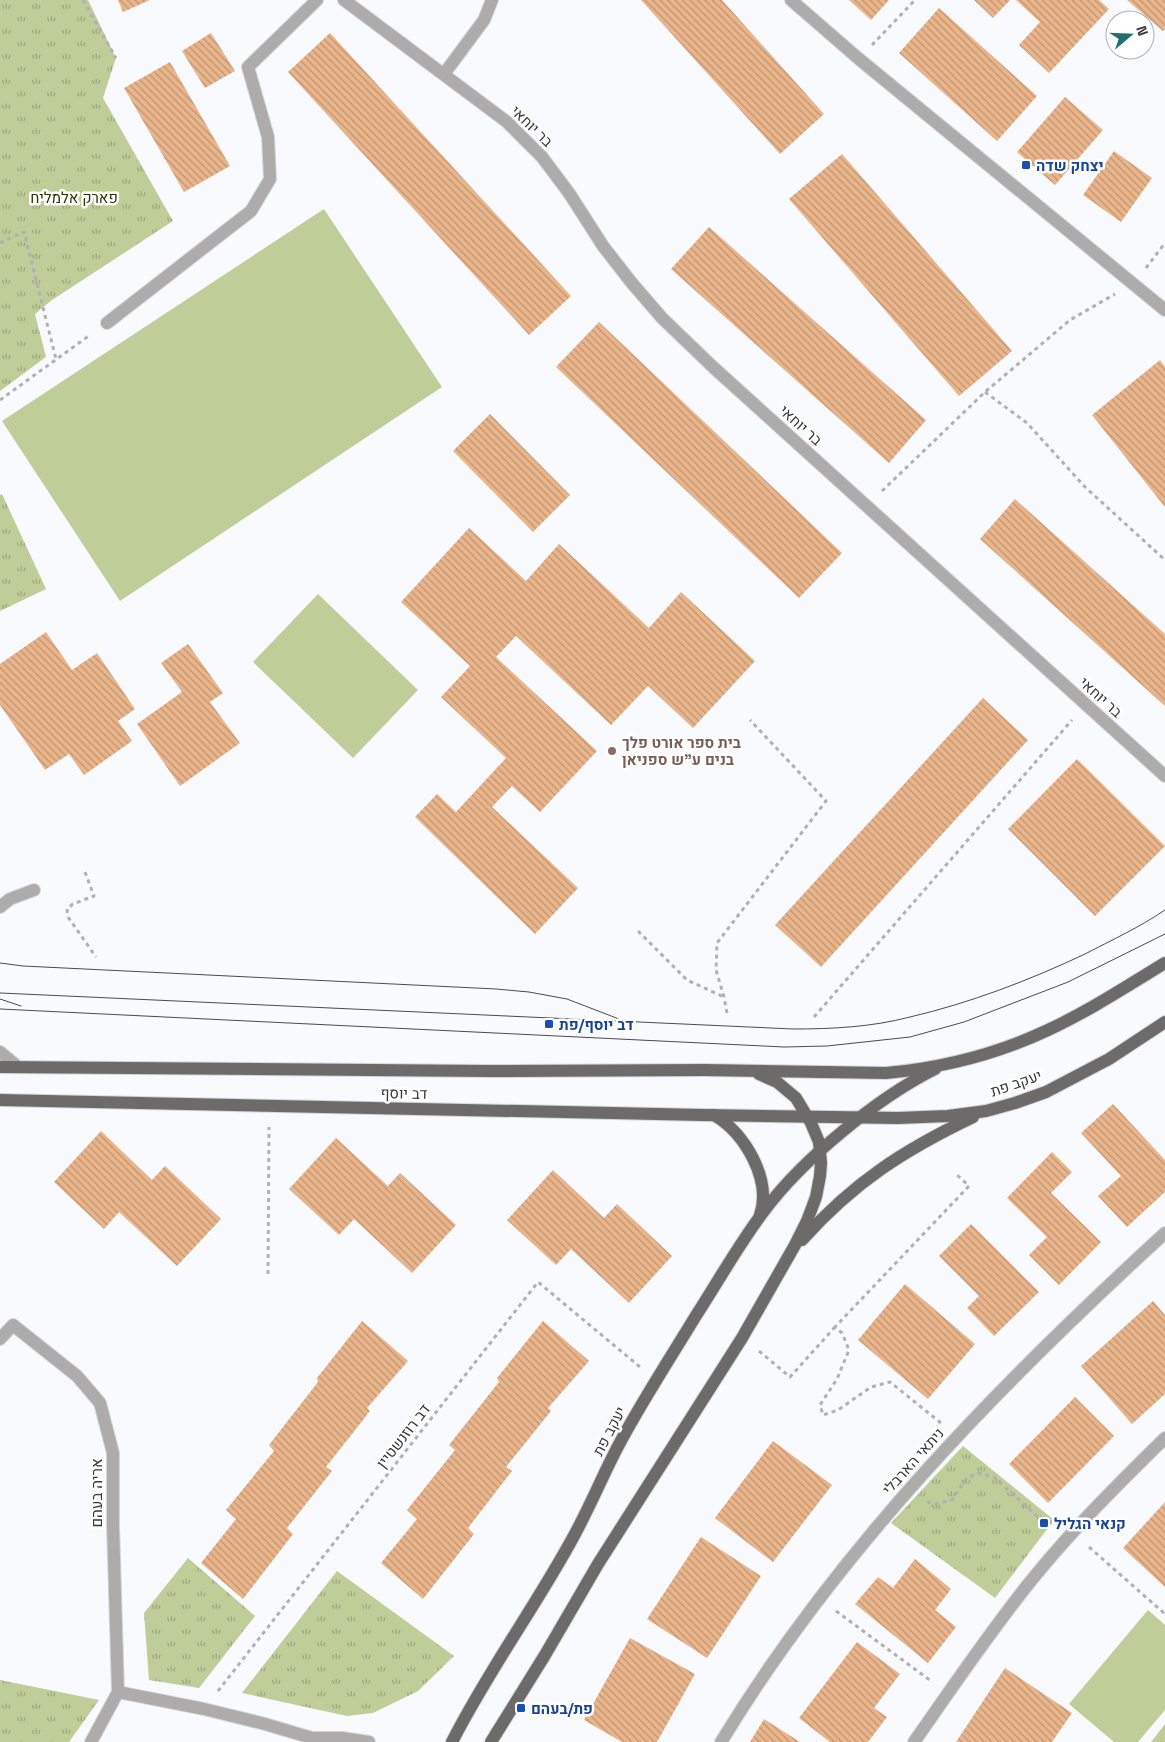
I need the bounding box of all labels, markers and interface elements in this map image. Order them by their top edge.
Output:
north arrow [1105,10,1155,60]
text: N [1132,23,1152,38]
street label: בר יוחאי [507,101,557,151]
place label: יצחק שדה [1036,156,1104,175]
marker: יצחק שדה [1020,159,1032,171]
park label: פארק אלמליח [30,188,118,207]
street label: בר יוחאי [776,401,826,449]
street label: בר יוחאי [1076,673,1126,721]
place label: בית ספר אורט פלך בנים ע"ש ספניאן [622,733,741,769]
marker: בית ספר אורט פלך בנים ע"ש ספניאן [606,745,618,757]
place label: דב יוסף/פת [559,1015,634,1034]
marker: דב יוסף/פת [543,1018,555,1030]
street label: יעקב פת [988,1065,1044,1101]
street label: דב יוסף [380,1083,428,1103]
street label: דב רוזנשטיין [372,1400,434,1472]
street label: יעקב פת [588,1403,630,1459]
street label: ניתאי הארבלי [878,1424,948,1498]
street label: אריה בעהם [87,1458,106,1528]
place label: קנאי הגליל [1054,1514,1126,1533]
marker: קנאי הגליל [1038,1517,1050,1529]
place label: פת/בעהם [531,1699,593,1718]
marker: פת/בעהם [515,1702,527,1714]

